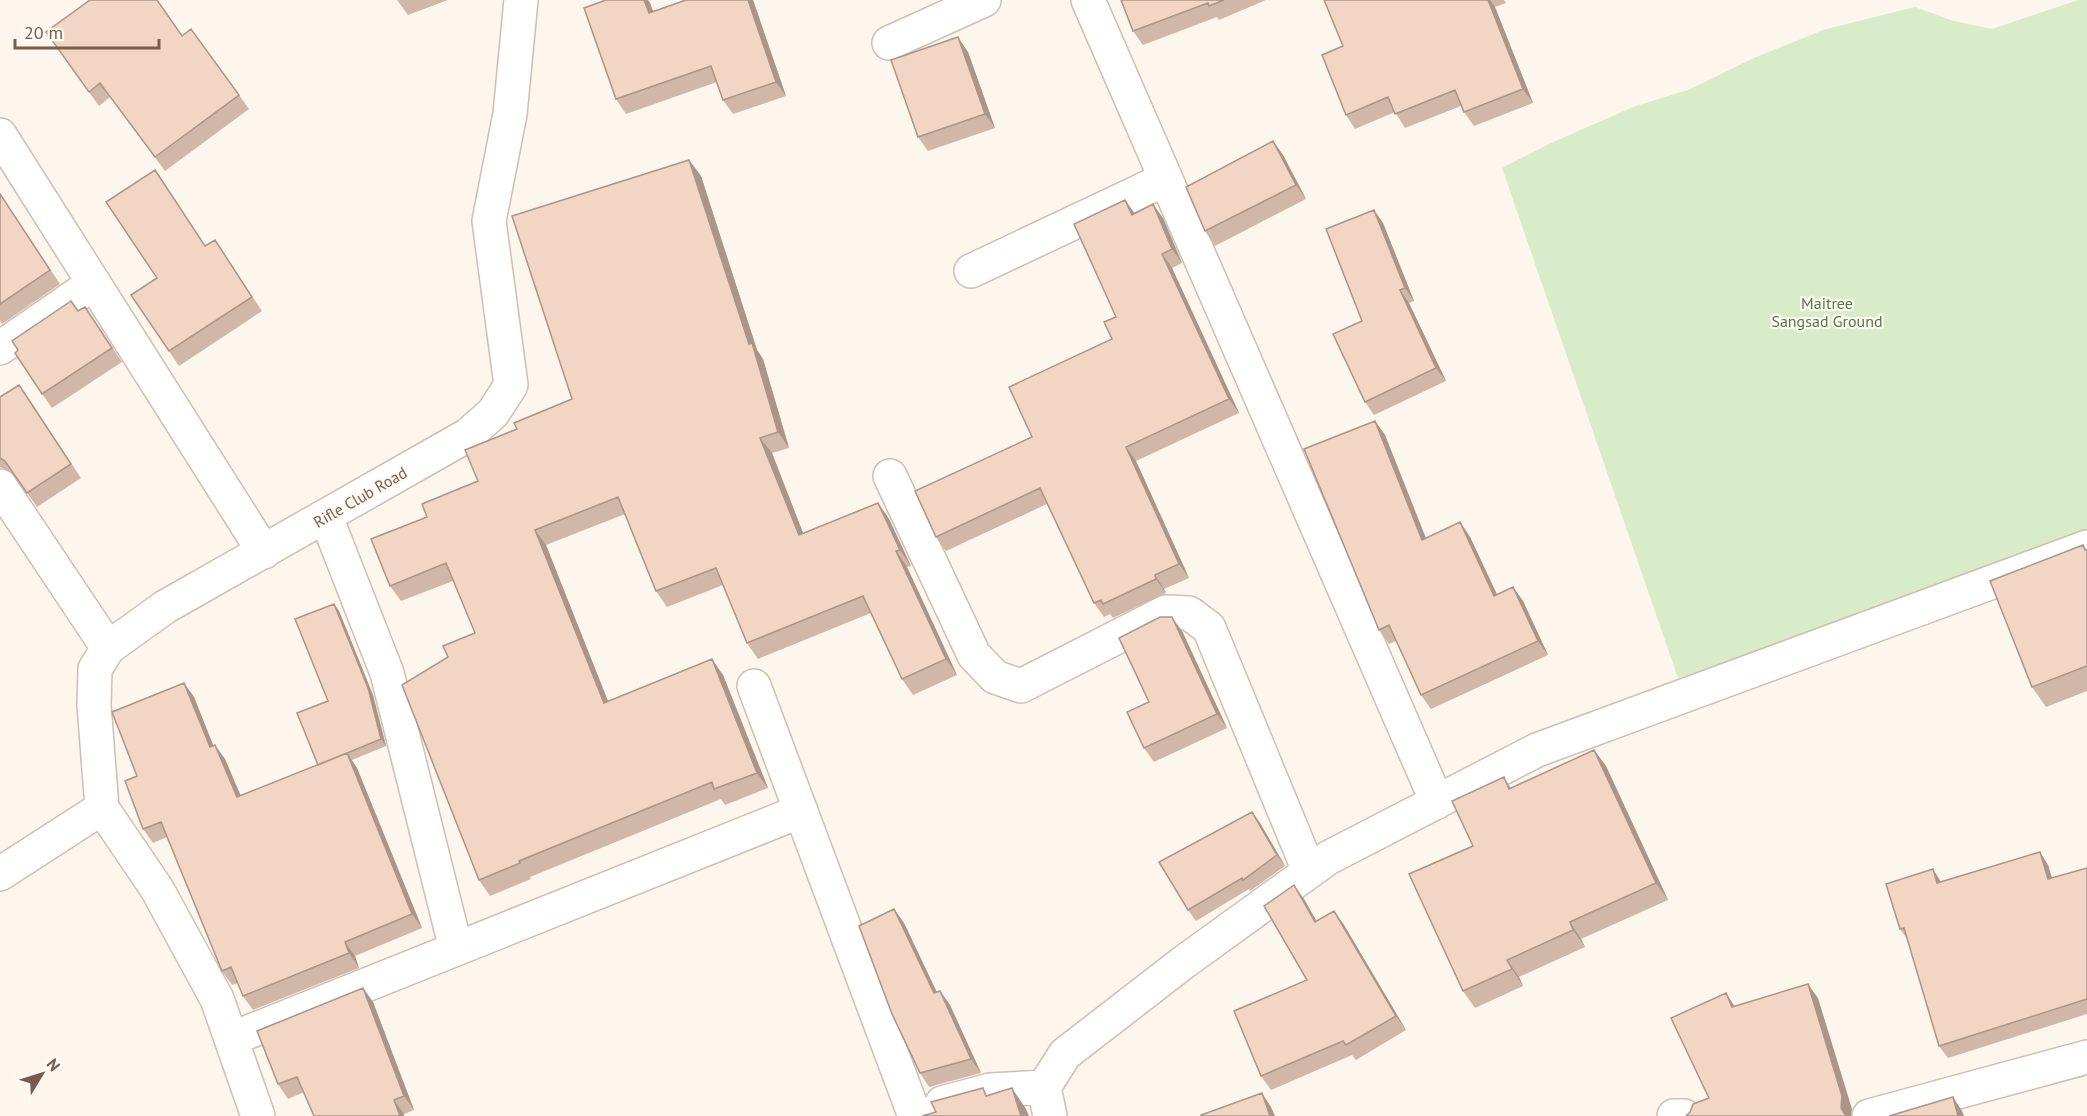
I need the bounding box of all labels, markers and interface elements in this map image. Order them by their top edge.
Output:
scale bar [15,12,159,50]
text: 20 m [24,21,63,44]
park label: Maitree Sangsad Ground [1771,293,1883,331]
street label: Rifle Club Road [310,462,410,532]
north arrow [12,1044,72,1104]
text: N [43,1054,65,1075]

